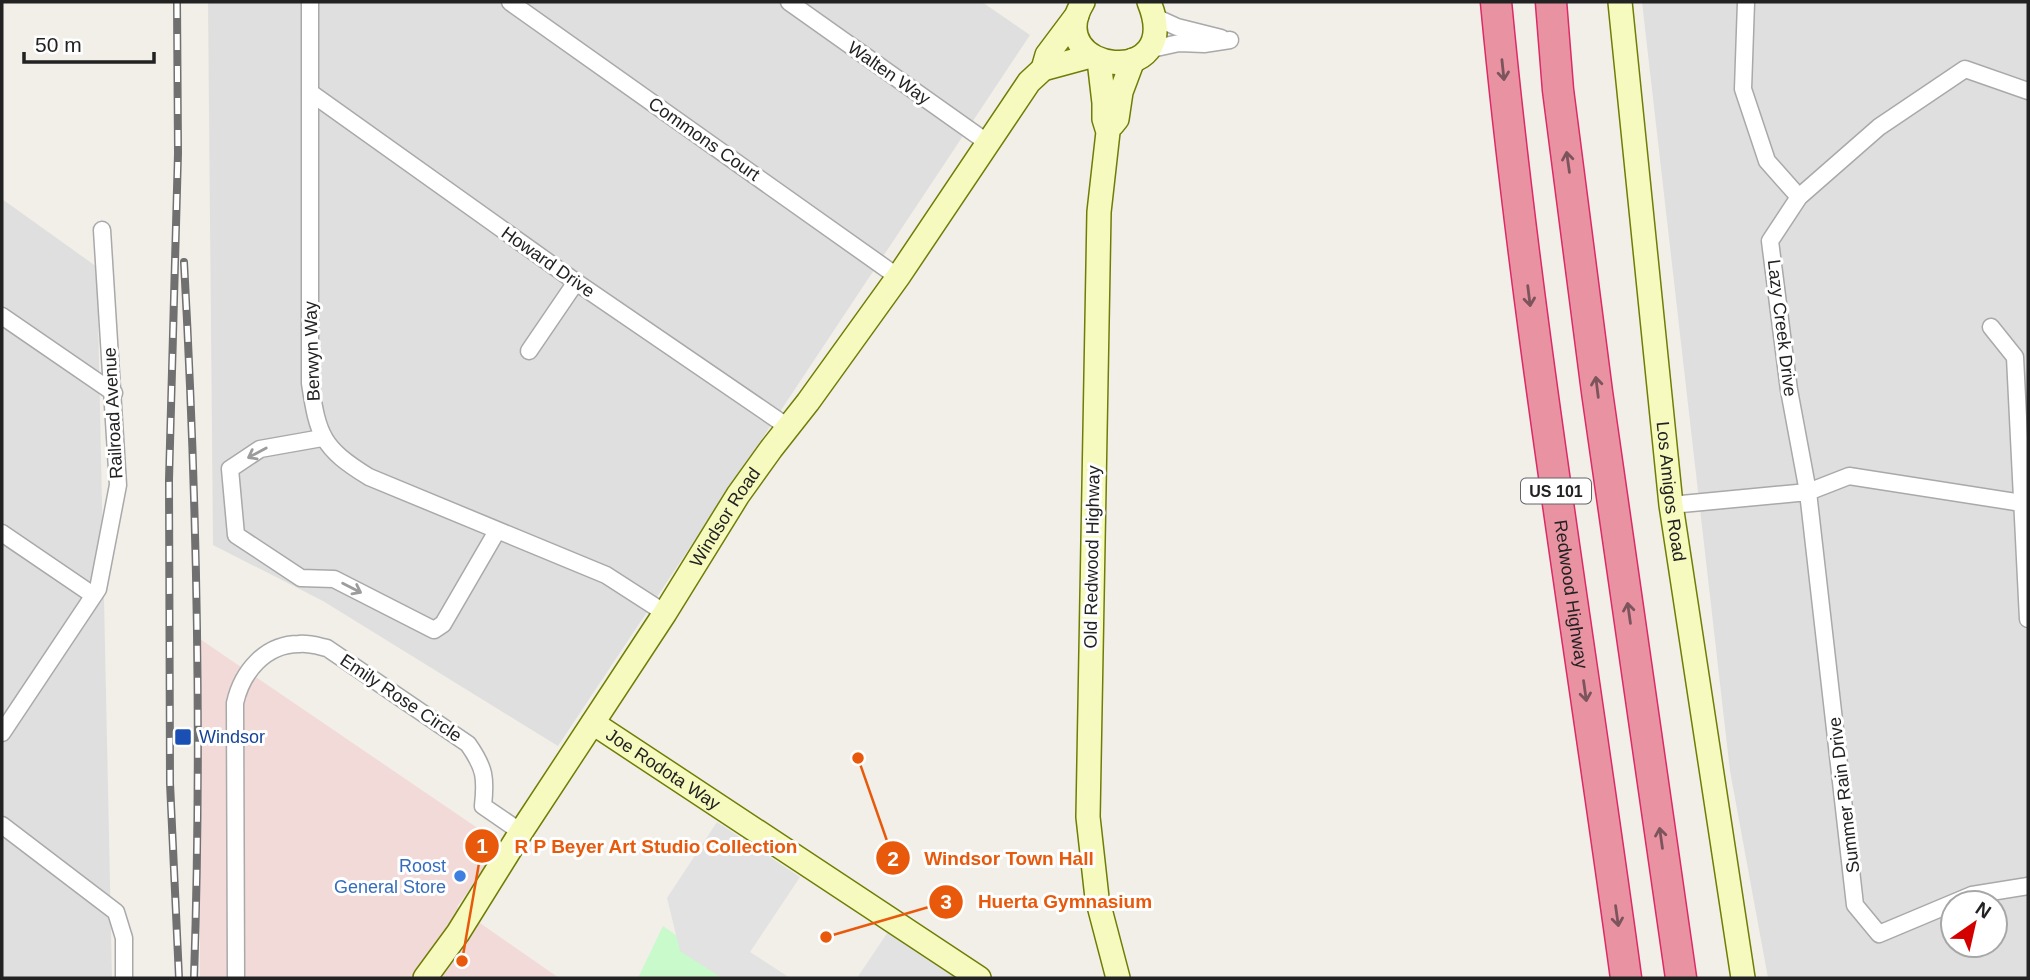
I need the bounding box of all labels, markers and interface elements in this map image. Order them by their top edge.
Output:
scale bar [24,21,154,65]
text: 50 m [35,33,82,56]
street label: Walten Way [844,37,934,109]
one-way arrow [1496,58,1509,80]
street label: Commons Court [645,93,763,185]
one-way arrow [1561,151,1574,174]
street label: Howard Drive [498,223,598,301]
street label: Lazy Creek Drive [1764,258,1800,398]
one-way arrow [1523,284,1536,306]
street label: Berwyn Way [300,301,324,401]
street label: Railroad Avenue [100,347,126,479]
one-way arrow [1590,377,1603,399]
street label: Los Amigos Road [1653,420,1689,563]
one-way arrow [247,447,267,461]
street label: Windsor Road [686,464,764,571]
street label: Old Redwood Highway [1080,465,1104,649]
road number: US 101 [1521,478,1591,504]
street label: Redwood Highway [1550,518,1592,670]
one-way arrow [341,582,362,596]
one-way arrow [1622,602,1635,625]
street label: Emily Rose Circle [337,650,465,746]
one-way arrow [1579,679,1592,702]
street label: Summer Rain Drive [1825,716,1863,874]
street label: Joe Rodota Way [602,724,724,814]
marker: Windsor [173,727,193,747]
place label: Windsor [199,727,265,747]
callout: R P Beyer Art Studio Collection [465,826,812,866]
one-way arrow [1654,827,1667,850]
text: 1 [476,834,488,857]
text: R P Beyer Art Studio Collection [515,836,797,857]
callout: Windsor Town Hall [876,838,1108,878]
text: 2 [887,847,899,870]
text: Windsor Town Hall [924,848,1094,869]
place label: Roost General Store [334,856,446,897]
marker: Roost General Store [452,868,468,884]
callout: Huerta Gymnasium [929,882,1166,922]
north arrow [1939,889,2009,959]
text: 3 [940,890,952,913]
text: Huerta Gymnasium [978,891,1152,912]
text: N [1972,898,1995,923]
one-way arrow [1611,904,1624,927]

